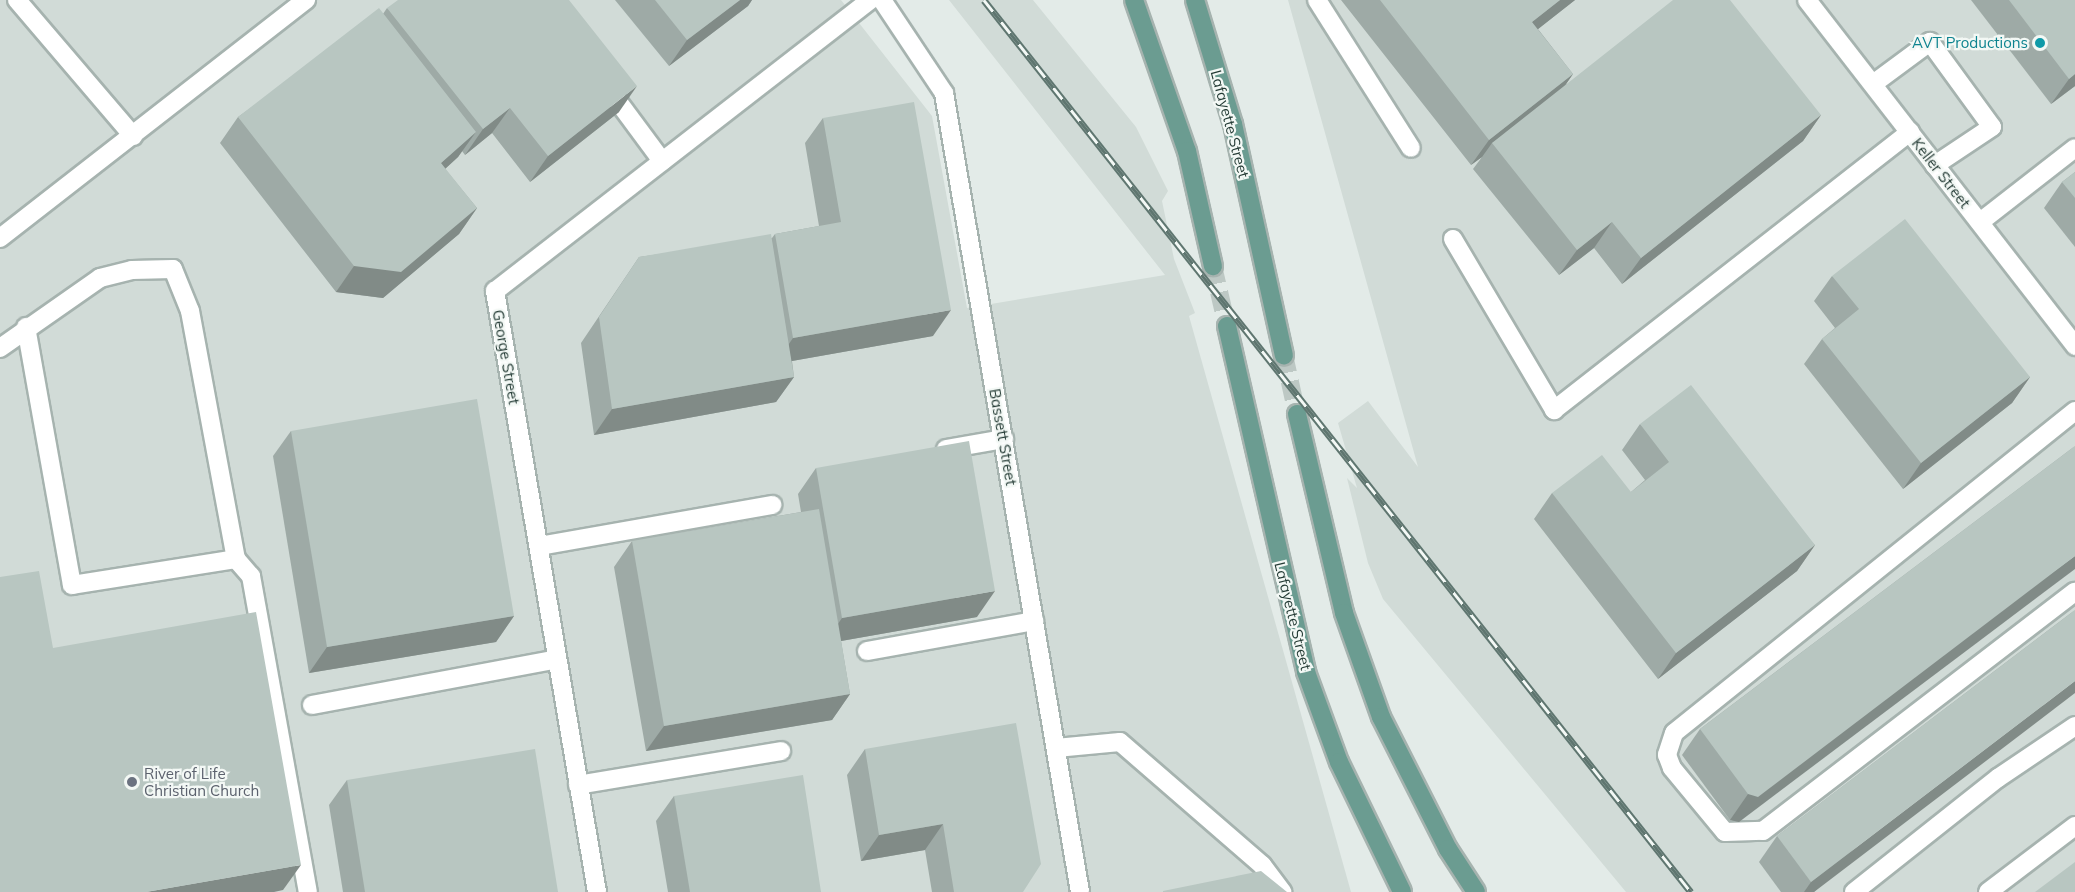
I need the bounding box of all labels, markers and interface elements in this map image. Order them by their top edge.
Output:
place label: AVT Productions [1912,34,2028,52]
marker: AVT Productions [2033,36,2047,50]
street label: Lafayette Street [1207,68,1253,180]
street label: Keller Street [1908,135,1974,211]
street label: George Street [489,308,523,406]
street label: Bassett Street [986,387,1020,487]
street label: Lafayette Street [1271,560,1315,672]
place label: River of Life Christian Church [144,764,259,799]
marker: River of Life Christian Church [125,775,139,789]

